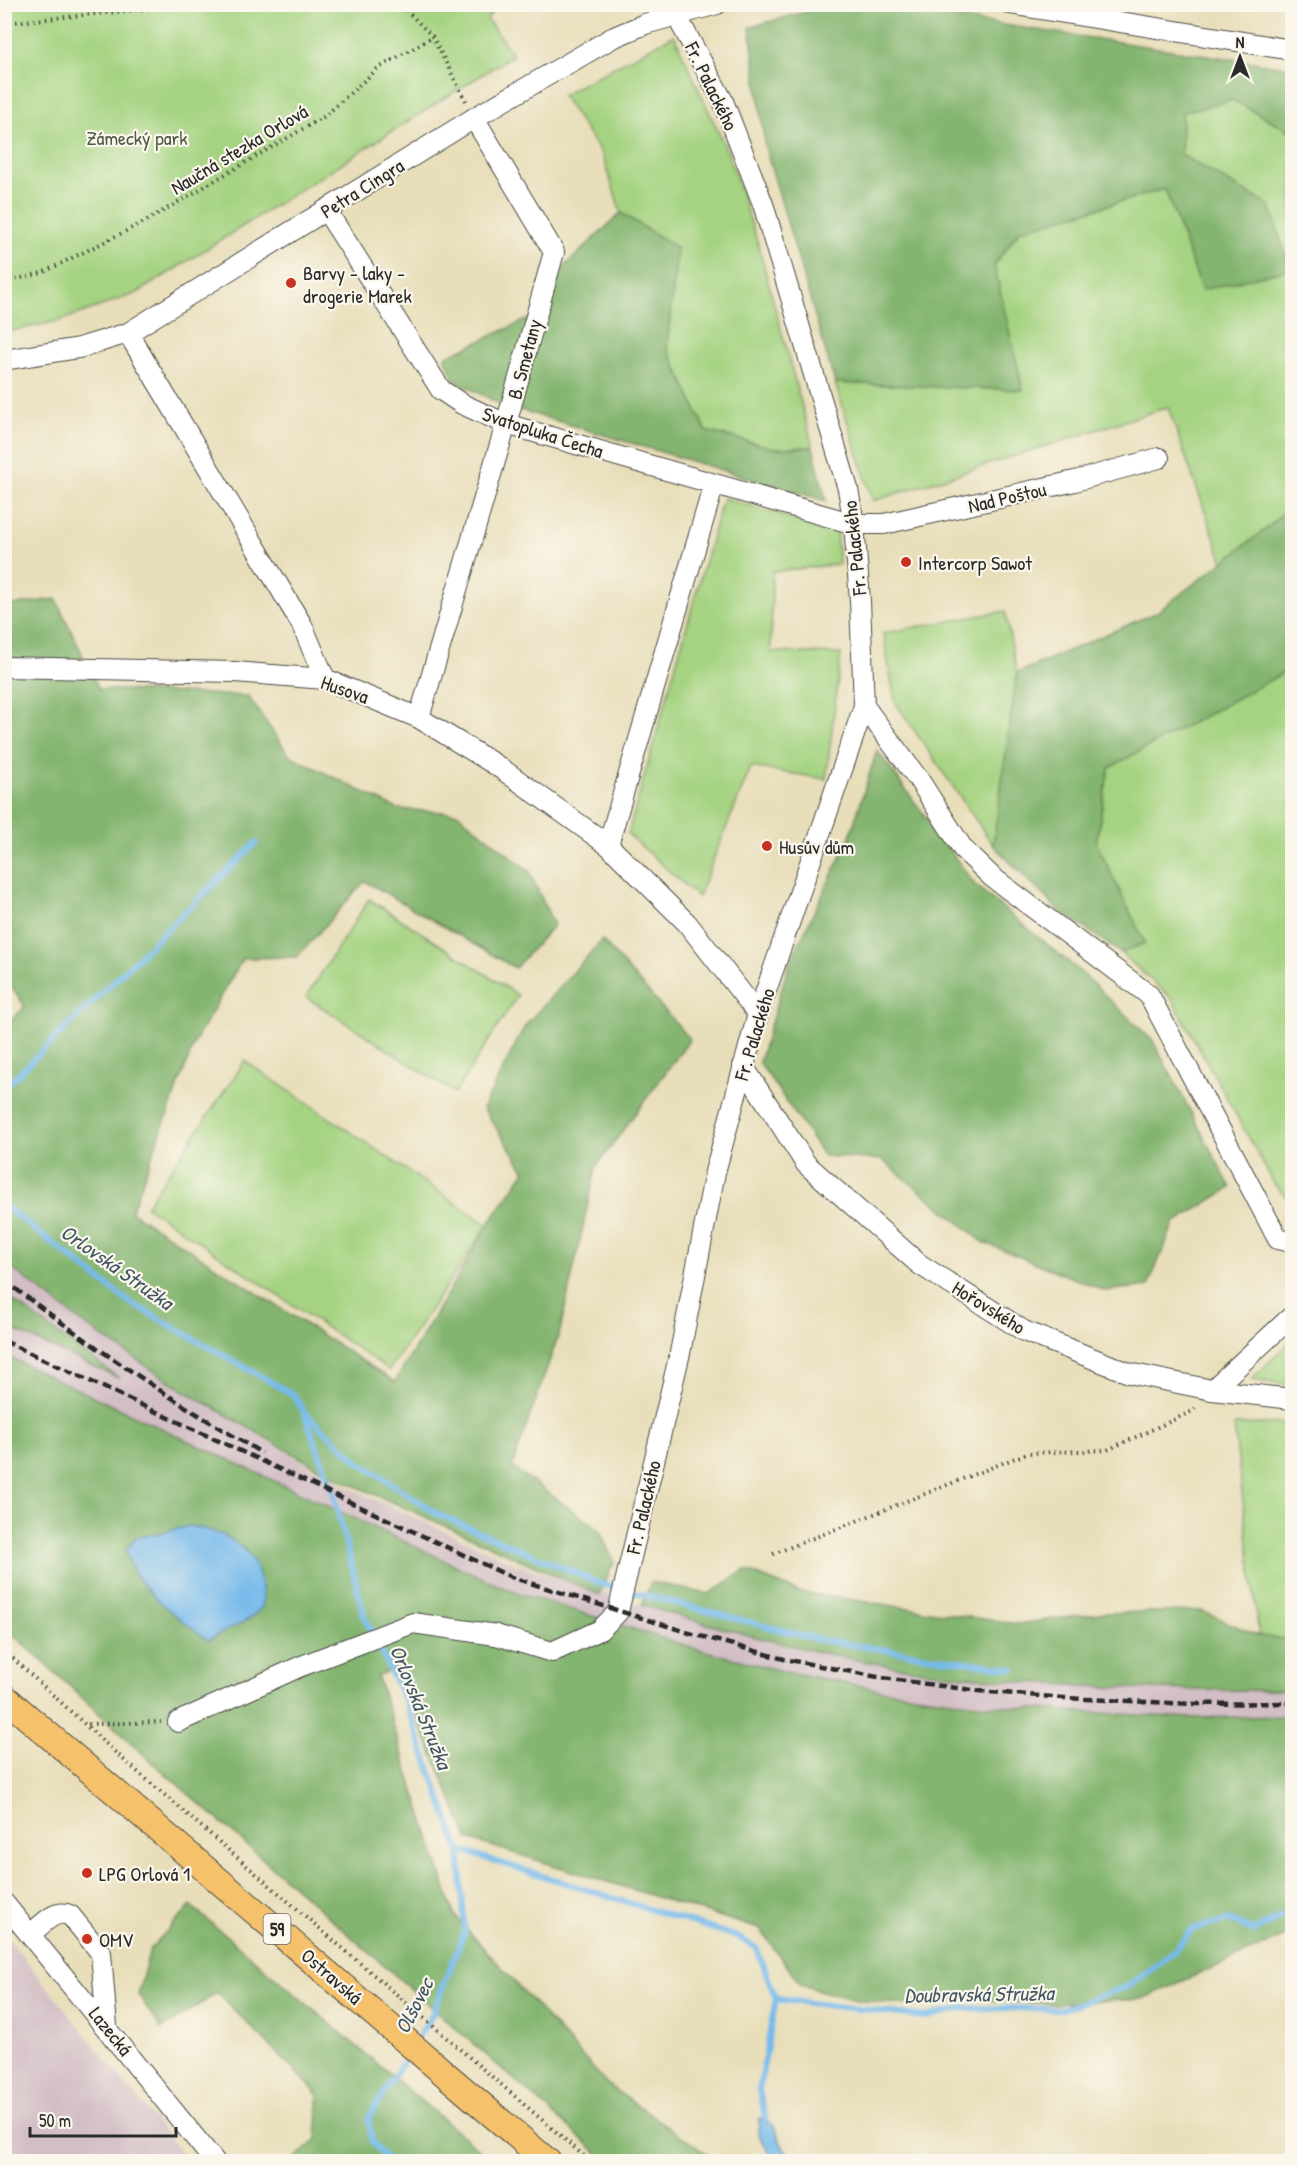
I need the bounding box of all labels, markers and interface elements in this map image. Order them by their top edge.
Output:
north arrow [1210,27,1270,87]
text: N [1236,31,1245,53]
street label: Fr. Palackého [679,36,745,135]
street label: Naučná stezka Orlová [165,97,313,201]
park label: Zámecký park [86,124,188,151]
street label: Petra Cingra [315,152,409,224]
place label: Barvy - laky - drogerie Marek [303,259,412,309]
marker: Barvy - laky - drogerie Marek [284,276,298,290]
street label: B. Smetany [500,316,548,402]
street label: Svatopluka Čecha [479,400,607,464]
street label: Nad Poštou [965,475,1049,519]
street label: Fr. Palackého [836,499,873,598]
place label: Intercorp Sawot [918,549,1033,576]
marker: Intercorp Sawot [899,555,913,569]
street label: Husova [317,668,373,710]
place label: Husův dům [779,833,854,860]
marker: Husův dům [760,839,774,853]
street label: Fr. Palackého [727,985,781,1084]
water label: Orlovská Stružka [55,1217,181,1318]
street label: Hořovského [947,1274,1031,1340]
street label: Fr. Palackého [619,1458,667,1557]
water label: Orlovská Stružka [383,1641,460,1776]
place label: LPG Orlová 1 [99,1860,190,1887]
marker: LPG Orlová 1 [80,1866,94,1880]
road number: 59 [264,1914,290,1944]
place label: OMV [99,1926,134,1953]
marker: OMV [80,1932,94,1946]
street label: Ostravská [296,1942,369,2010]
water label: Olšovec [388,1971,442,2039]
water label: Doubravská Stružka [904,1978,1057,2010]
street label: Lazecká [83,2001,139,2061]
scale bar [30,2100,176,2138]
text: 50 m [39,2108,71,2133]

